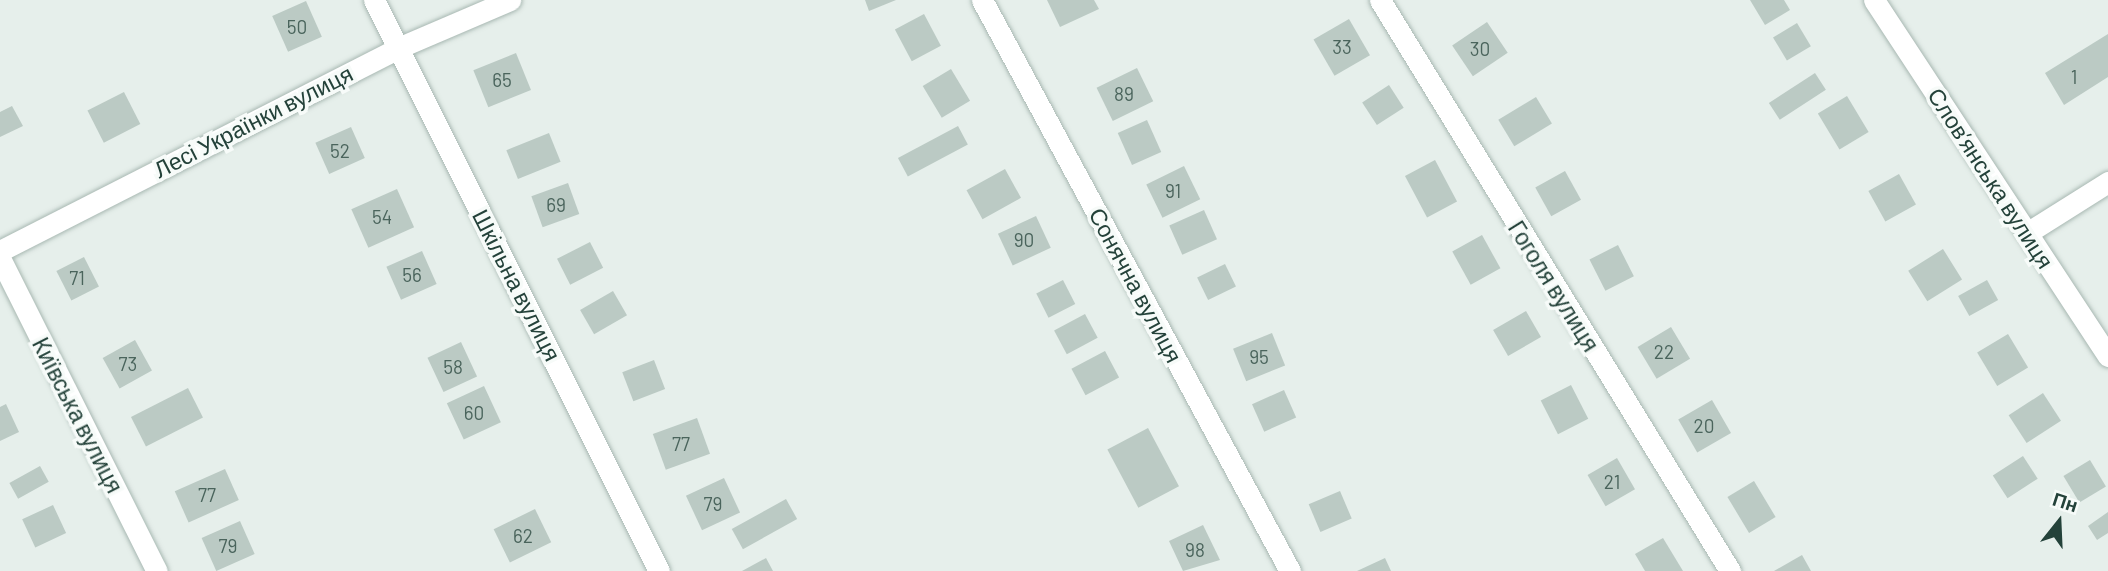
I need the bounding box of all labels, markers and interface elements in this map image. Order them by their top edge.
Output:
house number: 50 [287,16,307,38]
house number: 33 [1332,36,1352,58]
house number: 30 [1470,38,1490,60]
street label: Лесі Українки вулиця [149,59,357,183]
house number: 1 [2071,66,2077,88]
house number: 65 [492,69,512,91]
house number: 89 [1114,83,1134,105]
street label: Слов’янська вулиця [1922,83,2060,273]
house number: 52 [330,140,350,162]
house number: 91 [1165,180,1181,202]
house number: 69 [546,194,566,216]
street label: Сонячна вулиця [1084,203,1188,367]
street label: Шкільна вулиця [467,205,567,365]
house number: 54 [372,206,392,228]
street label: Гоголя вулиця [1503,216,1605,356]
house number: 90 [1014,229,1034,251]
house number: 56 [402,264,422,286]
house number: 71 [69,267,85,289]
street label: Київська вулиця [27,333,129,497]
house number: 22 [1654,341,1674,363]
house number: 95 [1249,346,1269,368]
house number: 73 [119,353,137,375]
house number: 58 [443,356,463,378]
house number: 60 [464,402,484,424]
house number: 20 [1694,415,1714,437]
house number: 77 [672,433,690,455]
house number: 21 [1604,471,1620,493]
house number: 77 [198,484,216,506]
north arrow [2024,487,2094,557]
text: Пн [2050,487,2081,516]
house number: 79 [704,493,722,515]
house number: 62 [513,525,533,547]
house number: 79 [219,535,237,557]
house number: 98 [1185,539,1205,561]

